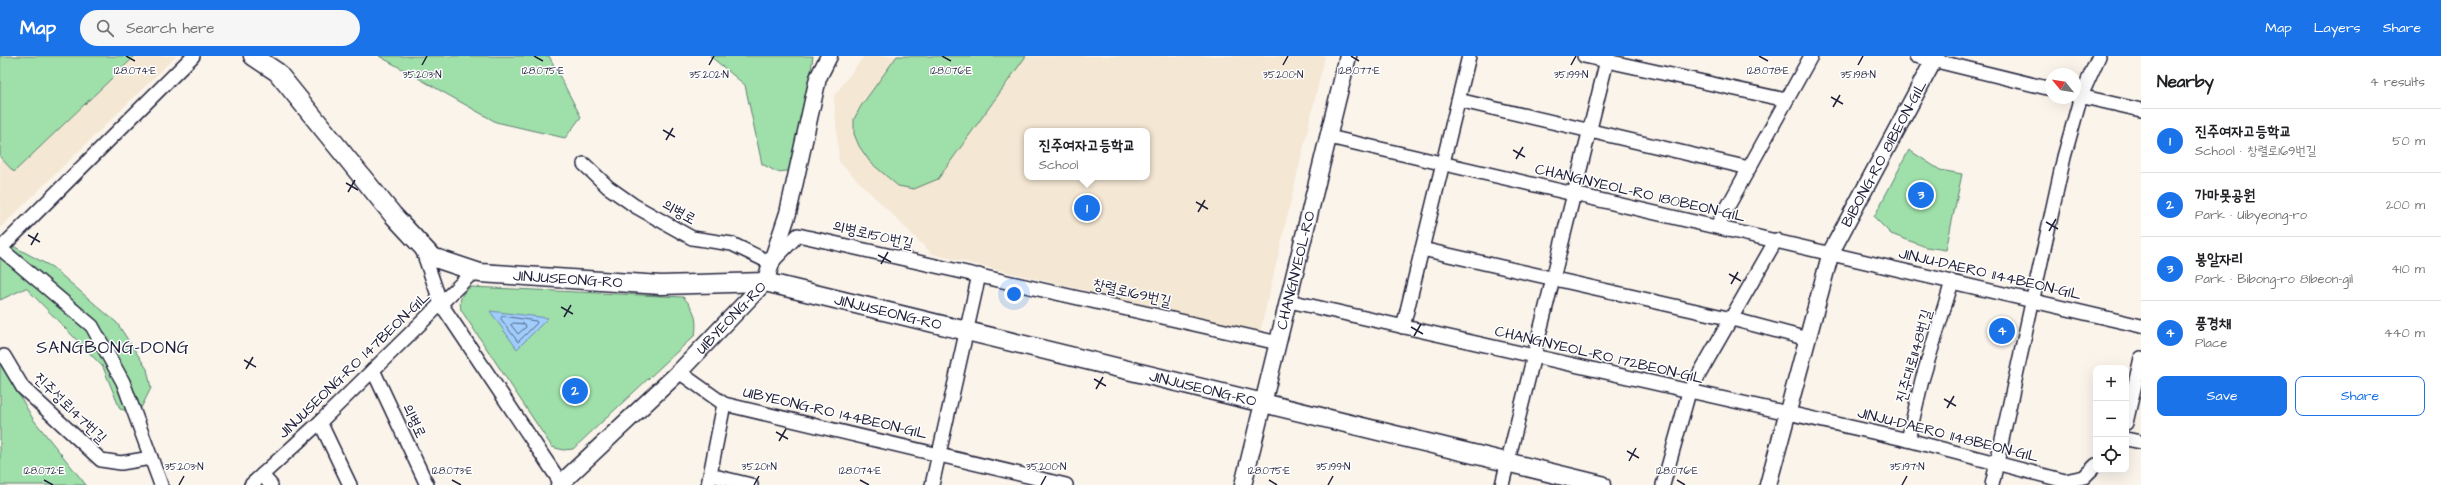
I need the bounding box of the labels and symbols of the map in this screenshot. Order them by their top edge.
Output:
text: 128.074°E [114,64,156,78]
text: 128.075°E [522,64,564,78]
text: 128.076°E [930,64,972,78]
text: 128.077°E [1338,64,1380,78]
text: 128.078°E [1747,64,1789,78]
text: 35.203°N [402,68,442,82]
text: 35.202°N [689,68,729,82]
text: 35.200°N [1263,68,1303,82]
text: 35.199°N [1554,68,1588,82]
text: 35.198°N [1840,68,1876,82]
north arrow [2045,68,2081,104]
street label: BIBONG-RO 81BEON-GIL [1836,76,1932,231]
street label: CHANGNYEOL-RO 180BEON-GIL [1533,159,1748,228]
pin: 3 [1908,180,1934,210]
pin: 1 [1074,193,1100,223]
street label: 의병로 [658,194,700,230]
street label: CHANGNYEOL-RO [1271,209,1320,332]
street label: 의병로150번길 [831,216,915,254]
street label: JINJU-DAERO 1144BEON-GIL [1897,243,2084,305]
street label: JINJUSEONG-RO [512,265,623,293]
street label: 창렬로169번길 [1091,274,1173,312]
street label: UIBYEONG-RO [691,277,771,359]
your location [1004,284,1024,304]
street label: JINJUSEONG-RO 147BEON-GIL [273,286,435,443]
street label: JINJUSEONG-RO [832,289,944,335]
street label: 진주대로1148번길 [1891,307,1937,405]
pin: 4 [1989,316,2015,346]
street label: CHANGNYEOL-RO 172BEON-GIL [1493,321,1706,389]
district label: SANGBONG-DONG [36,336,190,360]
street label: JINJUSEONG-RO [1147,365,1259,412]
street label: 진주성로147번길 [29,368,111,448]
pin: 2 [562,376,588,406]
street label: UIBYEONG-RO 144BEON-GIL [741,382,930,445]
street label: 의병로 [397,400,431,442]
street label: JINJU-DAERO 1148BEON-GIL [1855,402,2041,468]
text: 35.203°N [164,460,204,474]
text: 35.201°N [741,460,777,474]
text: 35.200°N [1026,460,1066,474]
text: 35.199°N [1316,460,1350,474]
text: 35.197°N [1889,460,1925,474]
text: 128.072°E [23,464,65,478]
text: 128.073°E [432,464,472,478]
text: 128.074°E [839,464,881,478]
text: 128.075°E [1248,464,1290,478]
text: 128.076°E [1656,464,1698,478]

